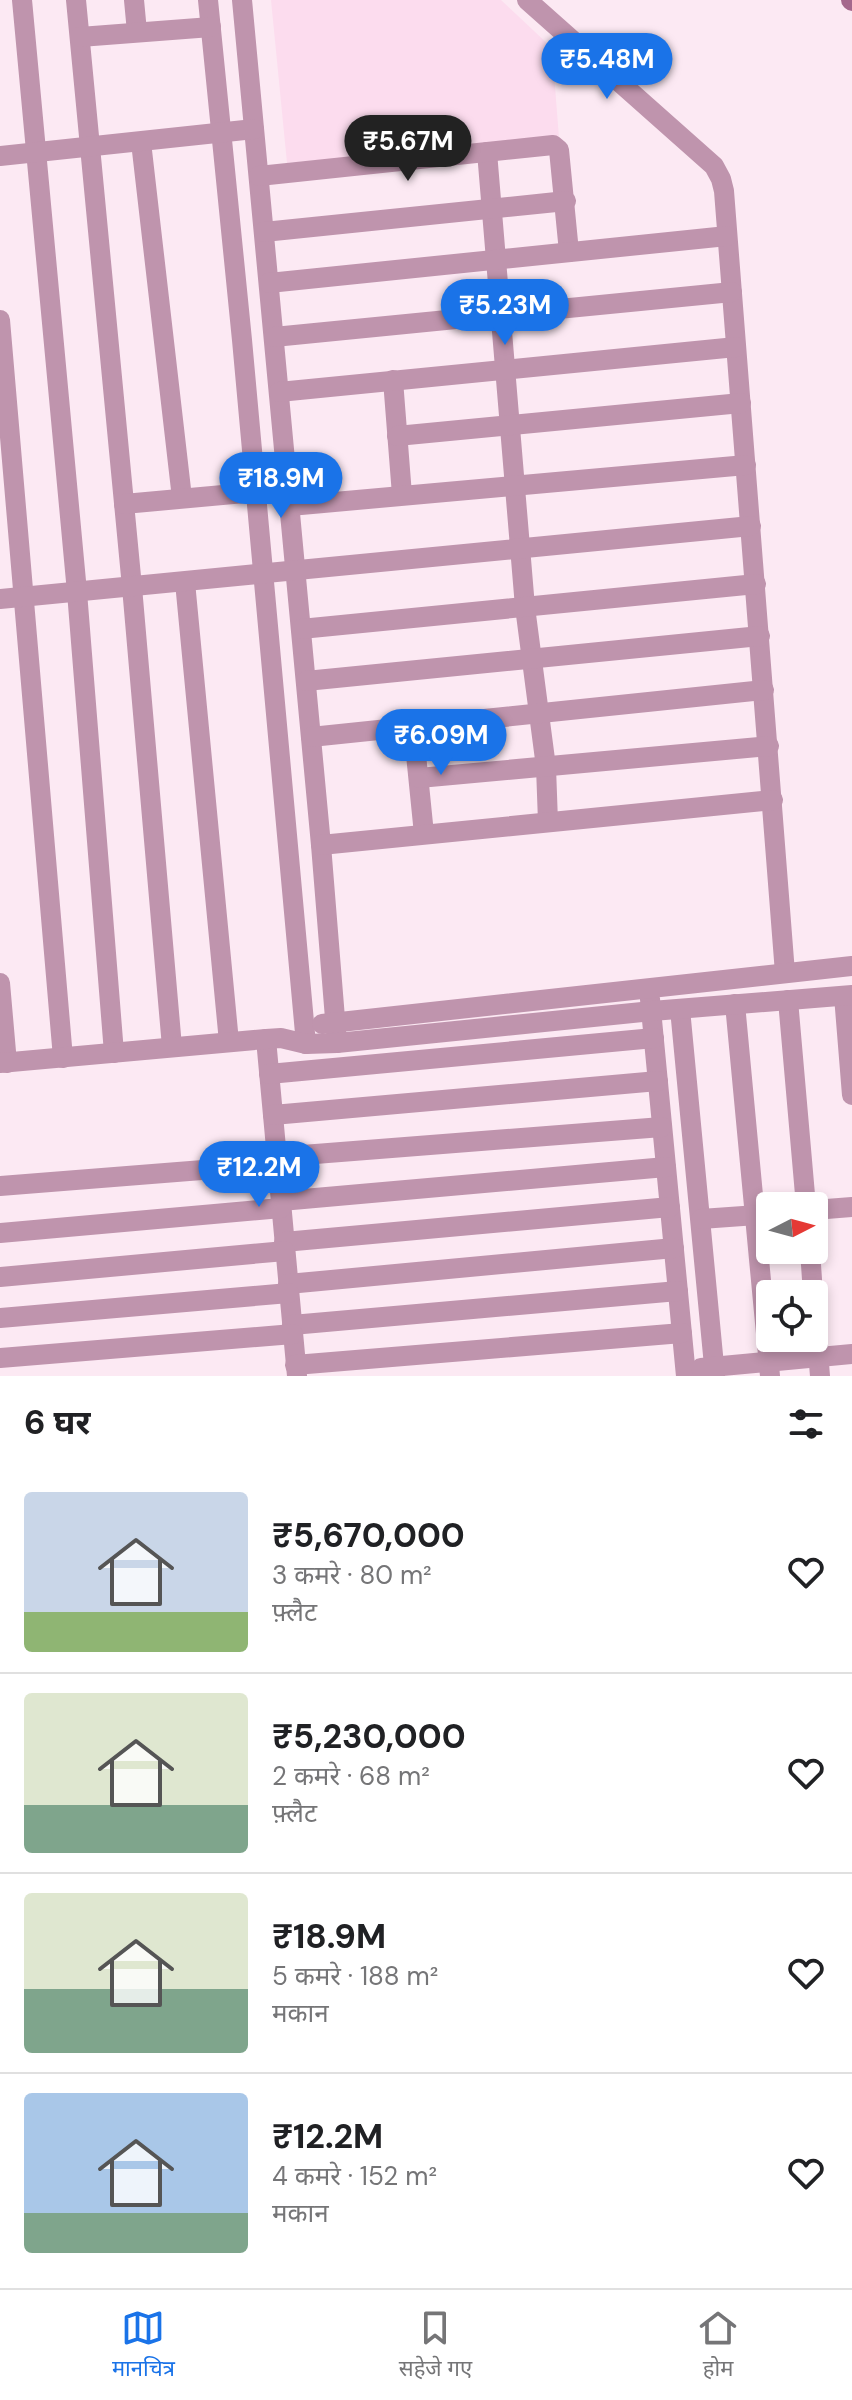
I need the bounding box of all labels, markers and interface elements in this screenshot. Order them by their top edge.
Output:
pin: ₹5.48M [542,33,672,101]
text: ₹5.48M [559,42,655,76]
pin: ₹5.67M [343,115,473,183]
text: ₹5.67M [362,124,454,158]
pin: ₹5.23M [440,279,570,347]
text: ₹5.23M [459,288,551,322]
pin: ₹18.9M [216,452,346,520]
text: ₹18.9M [237,461,325,495]
pin: ₹6.09M [376,709,506,777]
text: ₹6.09M [394,718,488,752]
pin: ₹12.2M [194,1141,324,1209]
text: ₹12.2M [216,1150,302,1184]
north arrow [756,1192,828,1264]
map controls [756,1192,828,1352]
button: locate [756,1280,828,1352]
text: 6 घर [24,1400,91,1445]
icon: filters [784,1402,828,1446]
text: ₹5,670,000 [272,1513,465,1558]
icon: home [88,1524,184,1620]
icon: heart [784,1550,828,1594]
text: 3 कमरे · 80 m² [272,1558,432,1592]
text: फ़्लैट [272,1595,317,1629]
text: ₹5,230,000 [272,1714,466,1759]
icon: home [88,1725,184,1821]
icon: heart [784,1751,828,1795]
text: 2 कमरे · 68 m² [272,1759,430,1793]
text: फ़्लैट [272,1796,317,1830]
text: ₹18.9M [272,1914,386,1959]
icon: home [88,1925,184,2021]
icon: heart [784,1951,828,1995]
text: 5 कमरे · 188 m² [272,1959,438,1993]
text: मकान [272,1996,329,2030]
text: ₹12.2M [272,2114,383,2159]
icon: home [88,2125,184,2221]
icon: heart [784,2151,828,2195]
text: 4 कमरे · 152 m² [272,2159,437,2193]
text: मकान [272,2196,329,2230]
tab: मानचित्र [112,2306,175,2385]
tab: सहेजे गए [399,2306,472,2385]
tab: होम [696,2306,740,2385]

